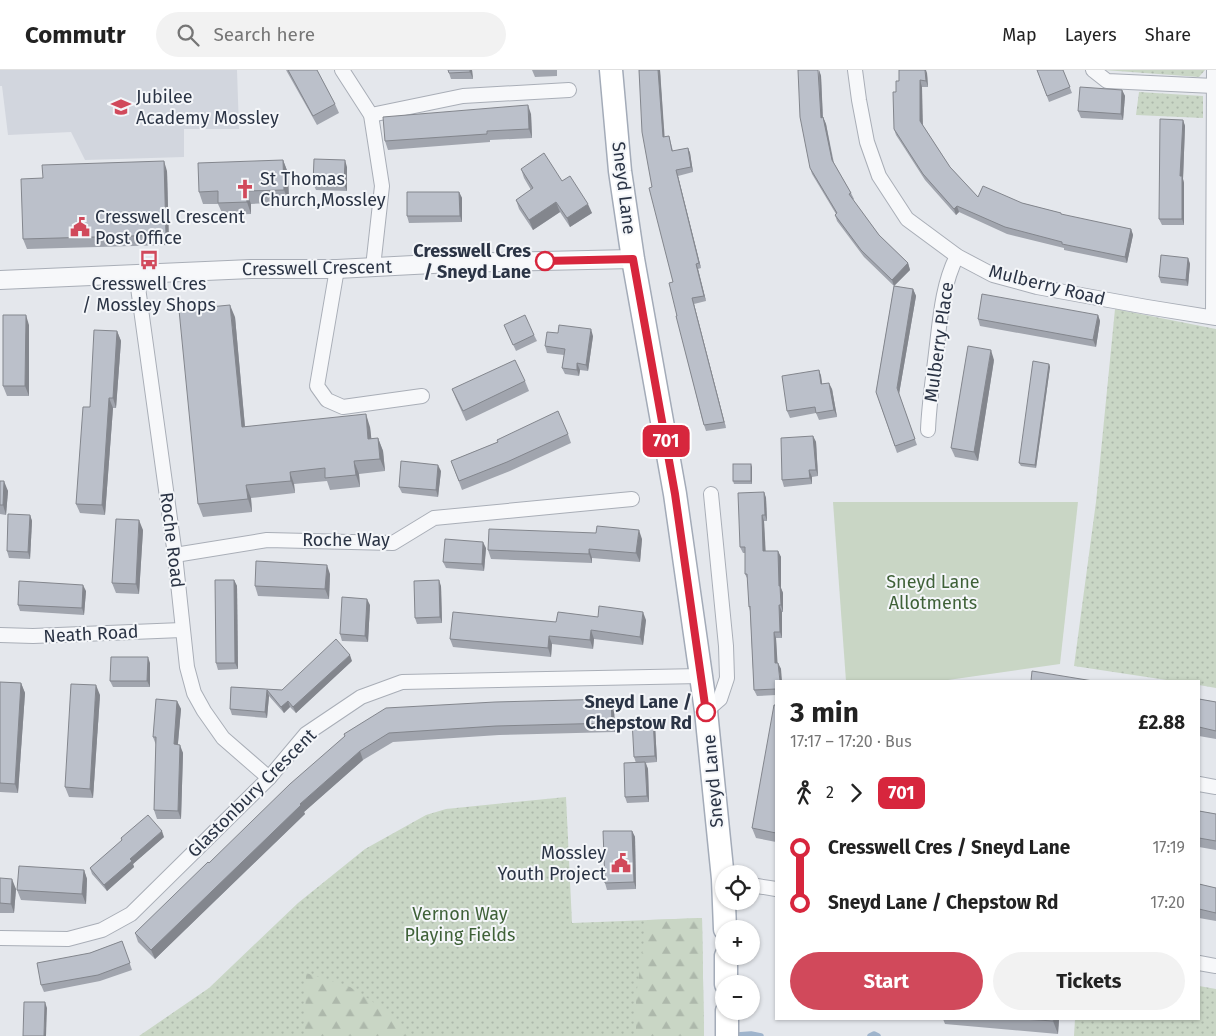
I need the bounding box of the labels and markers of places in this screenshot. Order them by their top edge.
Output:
place label: Jubilee Academy Mossley [136,86,279,129]
school or university icon: Jubilee Academy Mossley [110,96,132,118]
place label: St Thomas Church,Mossley [260,168,386,211]
church icon: St Thomas Church,Mossley [234,178,256,200]
place label: Cresswell Crescent Post Office [95,206,246,249]
public building icon: Cresswell Crescent Post Office [69,216,91,238]
place label: Cresswell Cres / Sneyd Lane [413,240,531,283]
bus stop icon: Cresswell Cres / Mossley Shops [138,249,160,271]
marker: Cresswell Cres / Sneyd Lane [535,251,555,271]
place label: Cresswell Cres / Mossley Shops [82,273,216,316]
place label: Sneyd Lane / Chepstow Rd [584,691,692,734]
marker: Sneyd Lane / Chepstow Rd [696,702,716,722]
place label: Mossley Youth Project [497,842,606,885]
public building icon: Mossley Youth Project [610,852,632,874]

